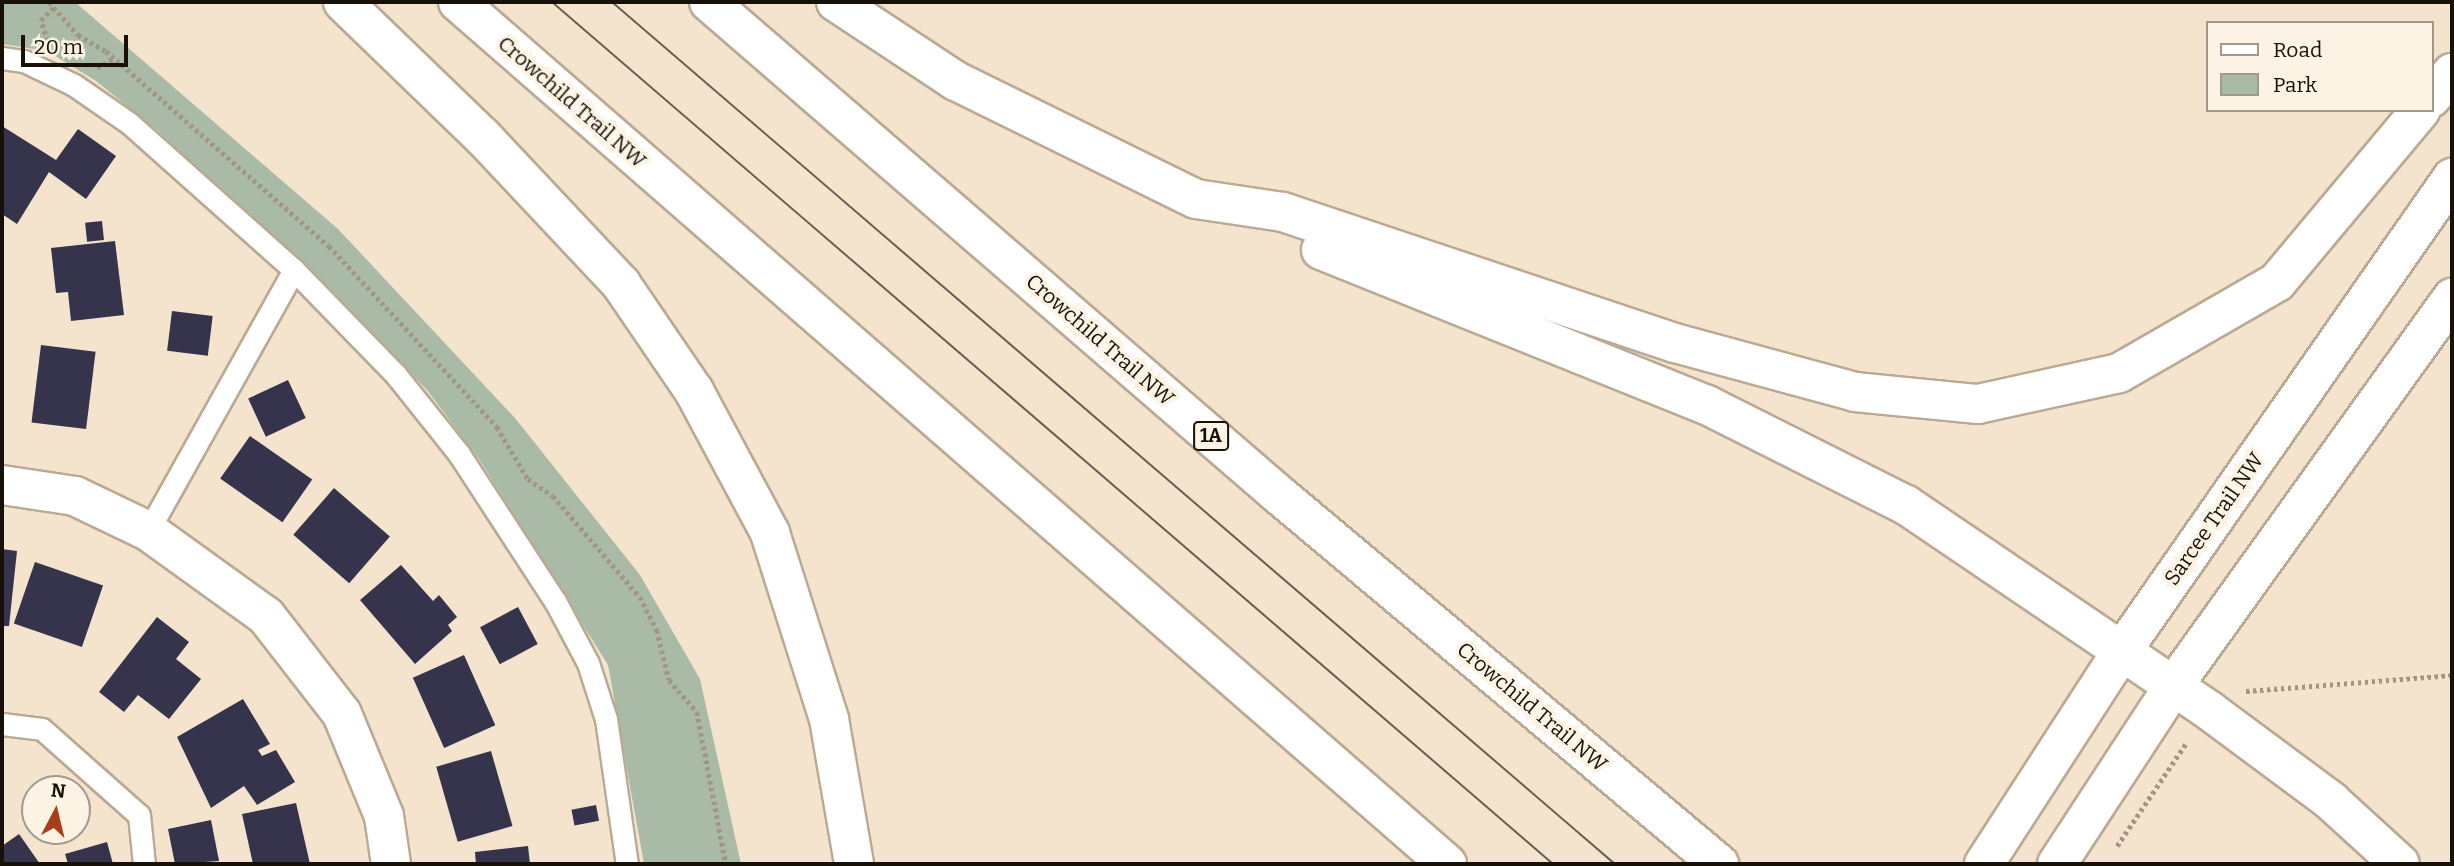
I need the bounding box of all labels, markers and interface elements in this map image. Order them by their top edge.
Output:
scale bar [24,21,131,65]
legend [2206,21,2433,112]
street label: Crowchild Trail NW [493,31,651,173]
text: 20 m [34,34,83,60]
text: Road [2273,37,2322,63]
text: Park [2273,72,2317,98]
street label: Crowchild Trail NW [1021,269,1179,411]
road number: 1A [1192,420,1230,452]
street label: Sarcee Trail NW [2159,448,2269,590]
street label: Crowchild Trail NW [1452,637,1612,777]
north arrow [21,775,91,845]
text: N [50,778,67,803]

